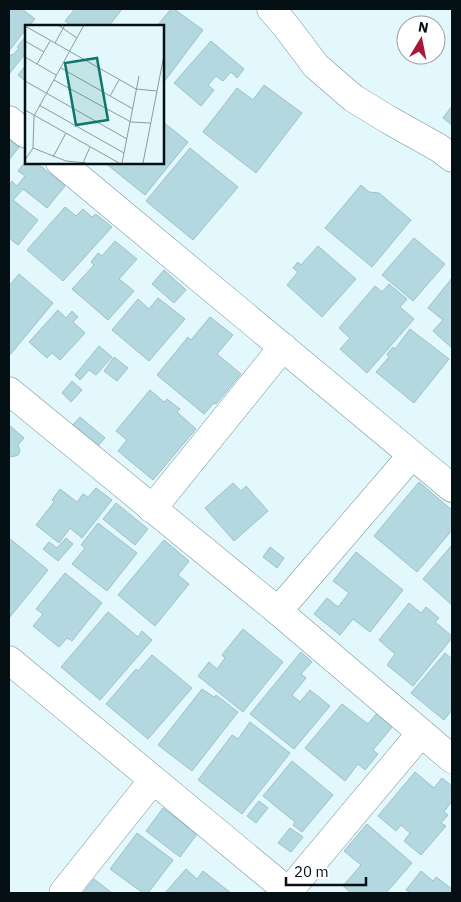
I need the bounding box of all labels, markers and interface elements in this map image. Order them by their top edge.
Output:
north arrow [396,15,446,65]
text: N [417,17,430,37]
inset map [25,25,164,164]
scale bar [286,854,366,886]
text: 20 m [294,862,329,881]

